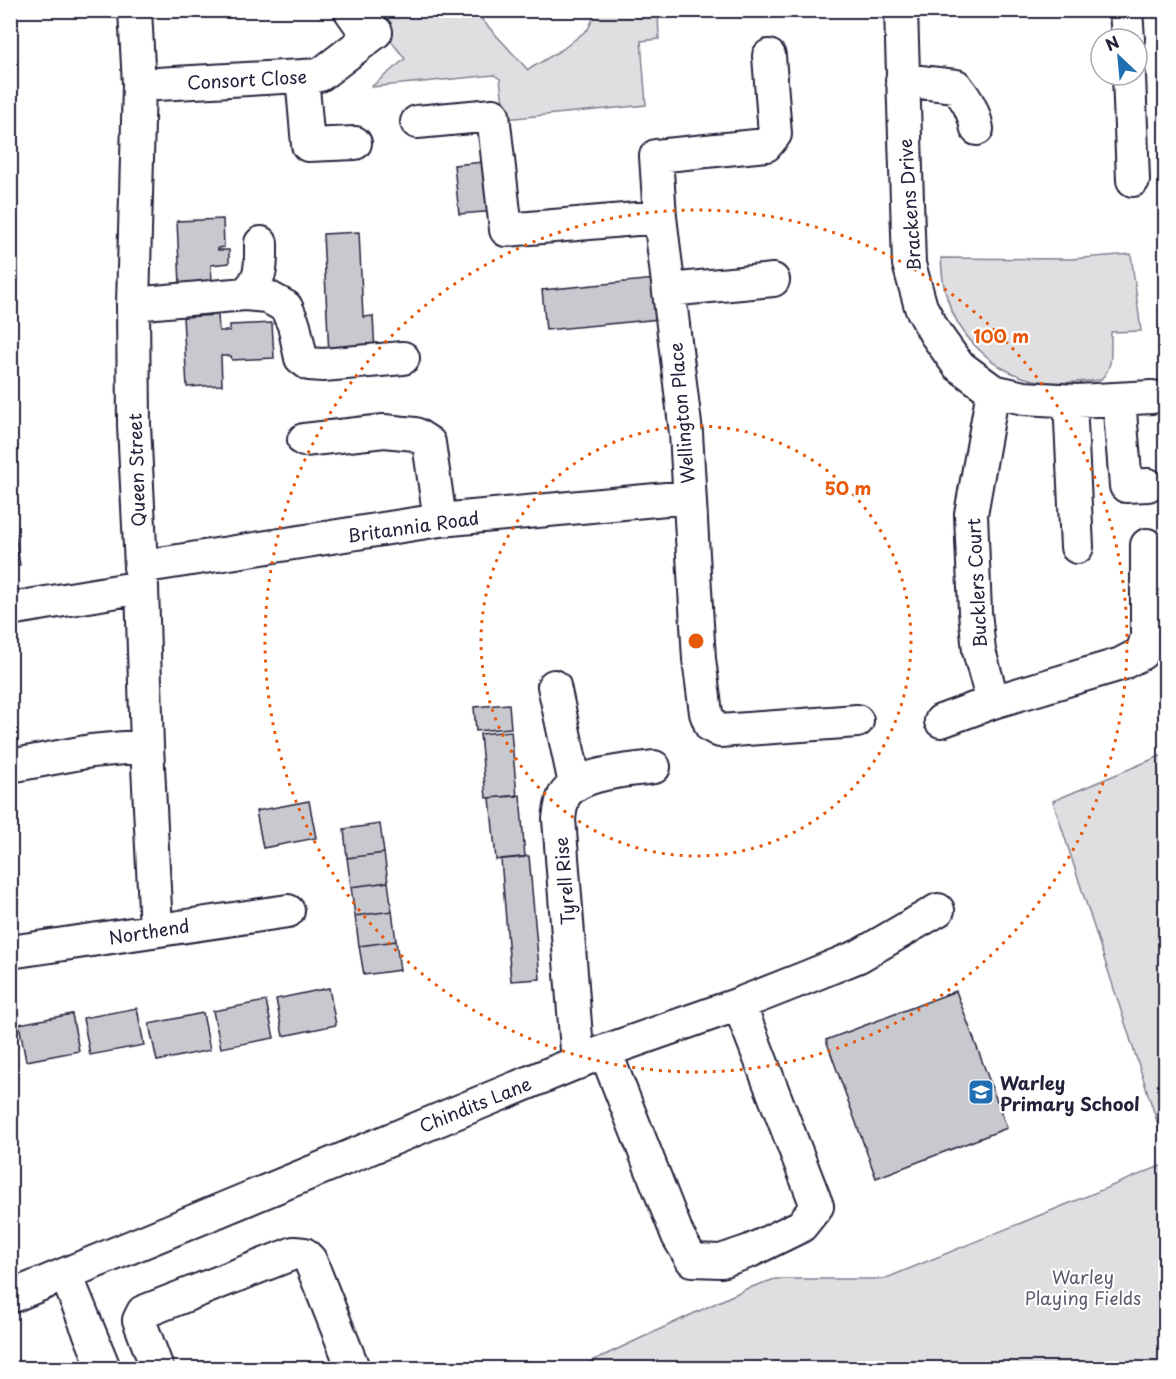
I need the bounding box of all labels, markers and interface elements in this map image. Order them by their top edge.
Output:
north arrow [1089,27,1149,87]
text: N [1101,29,1123,56]
street label: Consort Close [186,62,308,96]
street label: Brackens Drive [891,138,927,272]
text: 100 m [973,322,1029,349]
street label: Wellington Place [661,341,701,485]
street label: Queen Street [121,413,151,527]
text: 50 m [825,474,871,501]
street label: Britannia Road [345,503,481,549]
street label: Bucklers Court [959,518,993,648]
centre of rings [686,631,706,651]
street label: Tyrell Rise [547,836,581,926]
street label: Northend [107,911,191,951]
street label: Chindits Lane [415,1069,535,1139]
place label: Warley Primary School [1000,1069,1140,1117]
school or university icon: Warley Primary School [966,1077,996,1107]
park label: Warley Playing Fields [1025,1263,1141,1311]

